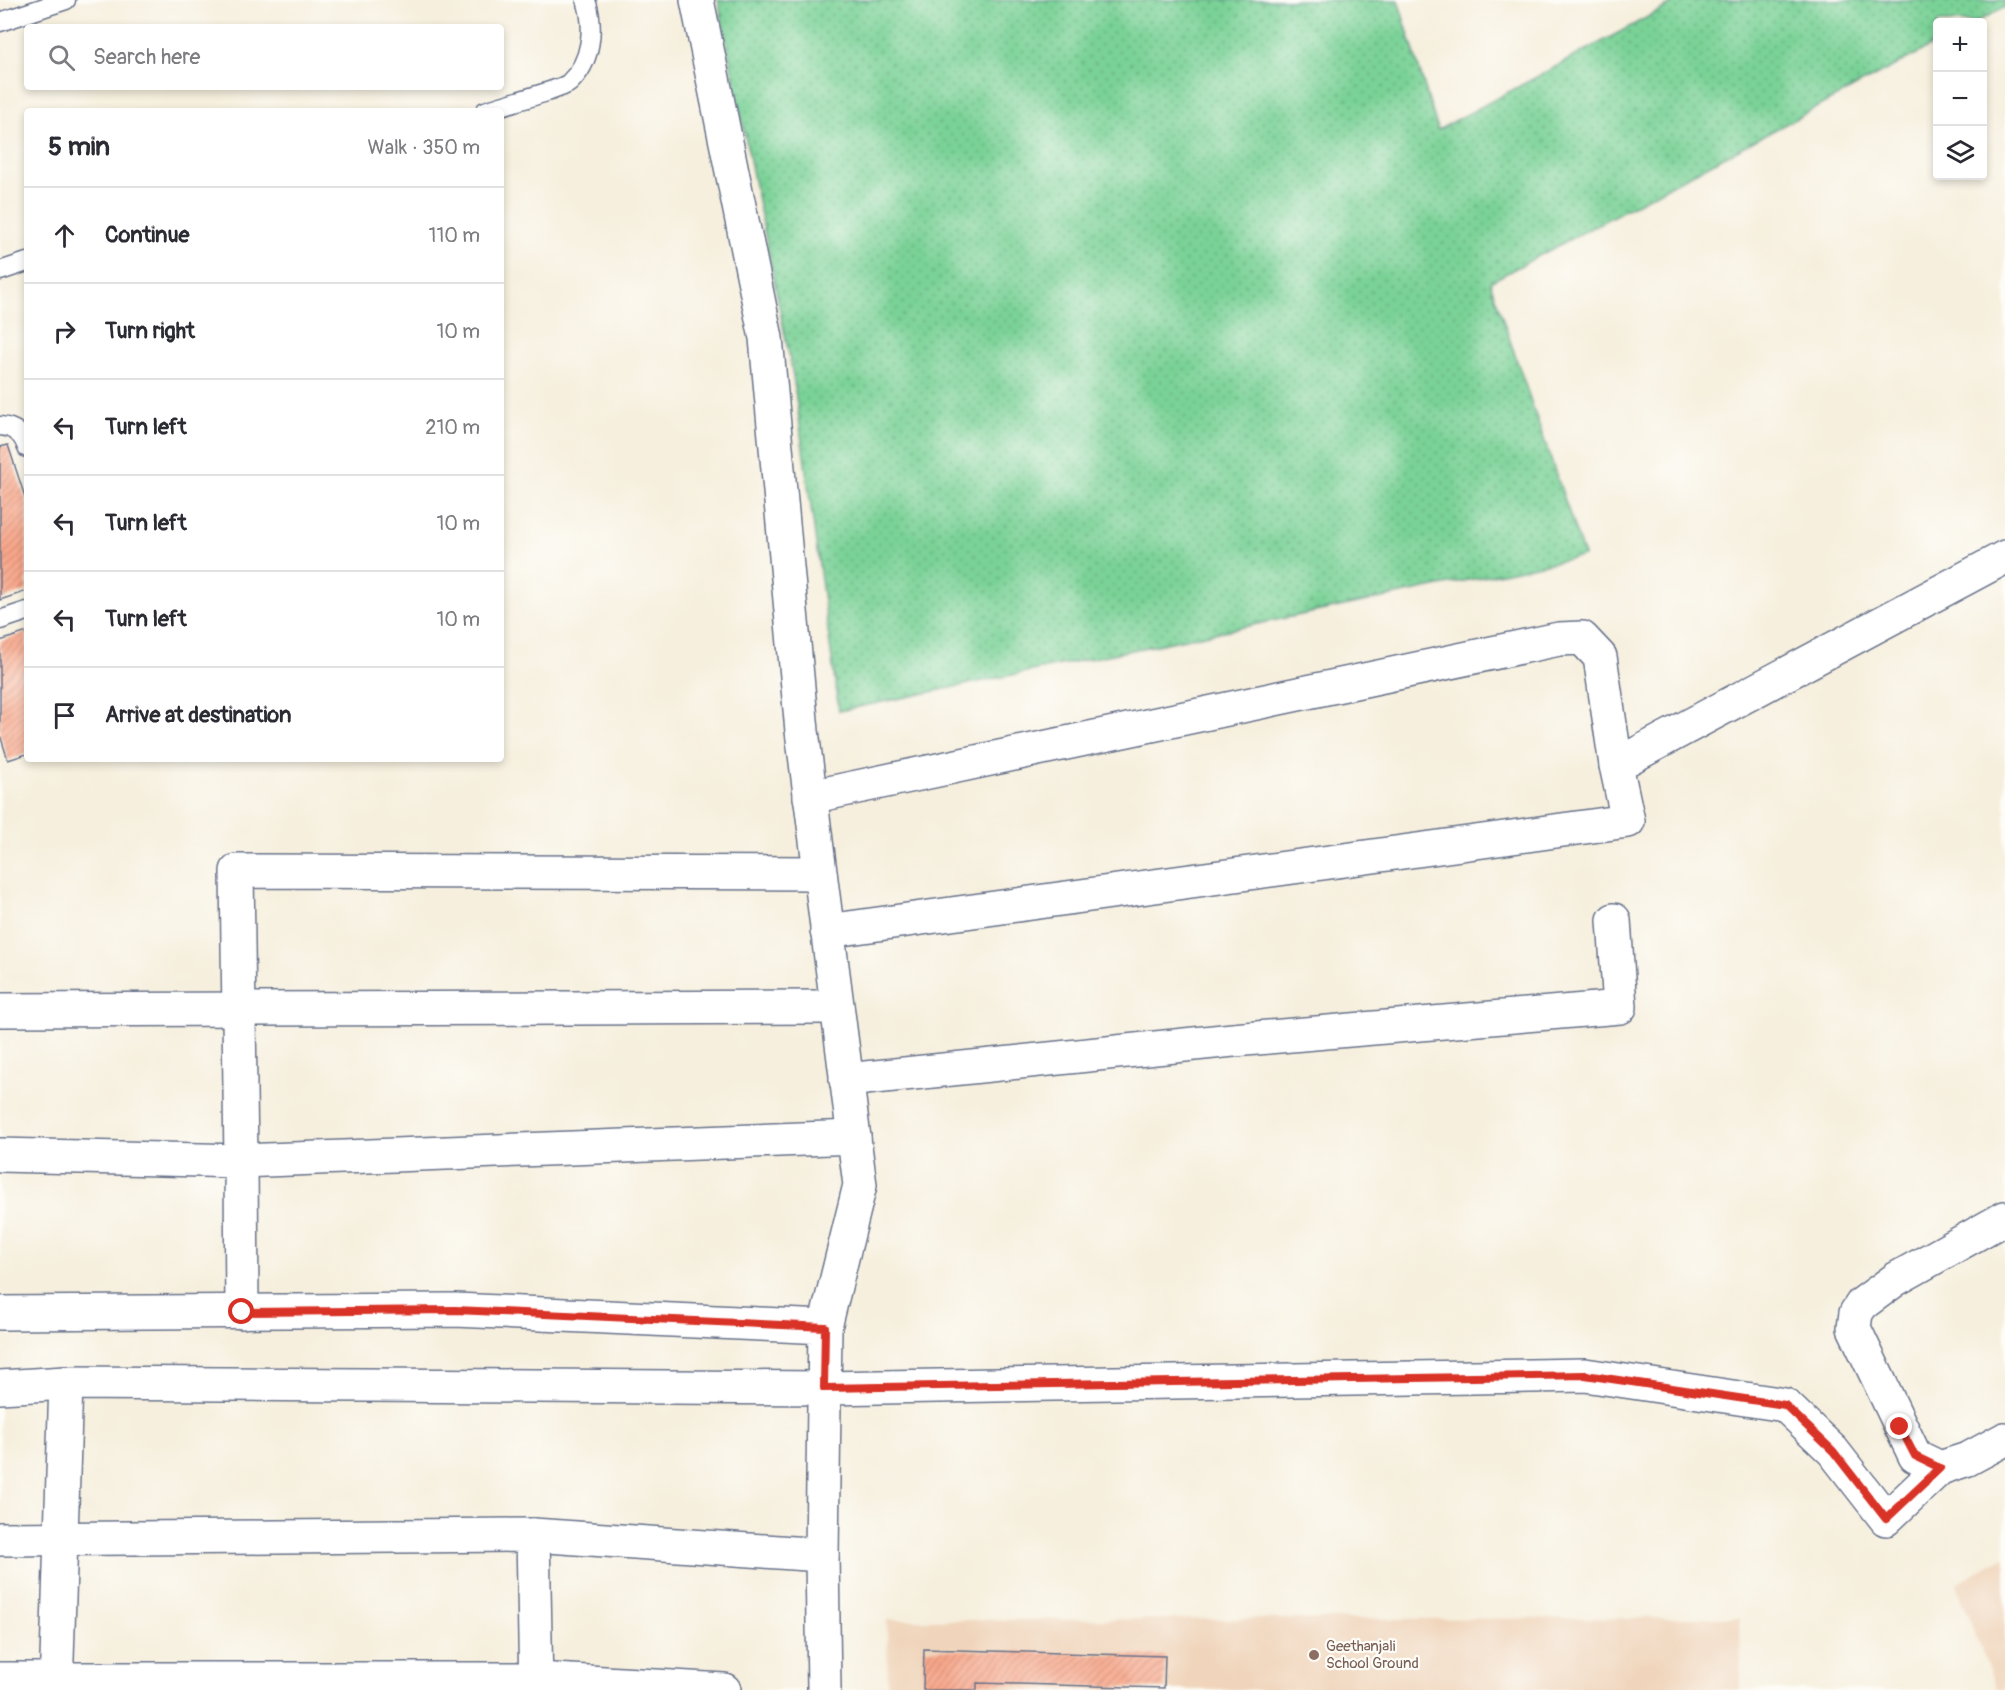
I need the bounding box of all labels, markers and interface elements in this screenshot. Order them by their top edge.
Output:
map controls [1933,18,1987,180]
button: + [1933,18,1987,72]
search box [24,24,504,90]
icon: search [45,41,78,74]
text: Search here [93,43,200,71]
button: − [1933,72,1987,126]
button: layers [1933,126,1987,180]
text: 5 min [48,131,110,163]
text: Walk · 350 m [368,135,480,160]
icon: ahead [48,219,81,252]
text: Continue [105,221,189,249]
text: 110 m [429,223,480,248]
icon: right [48,315,81,348]
text: Turn right [105,317,195,345]
text: 10 m [436,319,480,344]
icon: left [48,411,81,444]
text: Turn left [105,413,187,441]
text: 210 m [425,415,480,440]
icon: left [48,507,81,540]
text: Turn left [105,509,187,537]
text: 10 m [436,511,480,536]
icon: left [48,603,81,636]
text: Turn left [105,605,187,633]
text: 10 m [436,607,480,632]
icon: arrive [48,699,81,732]
text: Arrive at destination [105,701,291,729]
route start [228,1298,254,1324]
route end [1886,1413,1912,1439]
place label: Geethanjali School Ground [1326,1637,1419,1673]
marker: Geethanjali School Ground [1307,1648,1321,1662]

